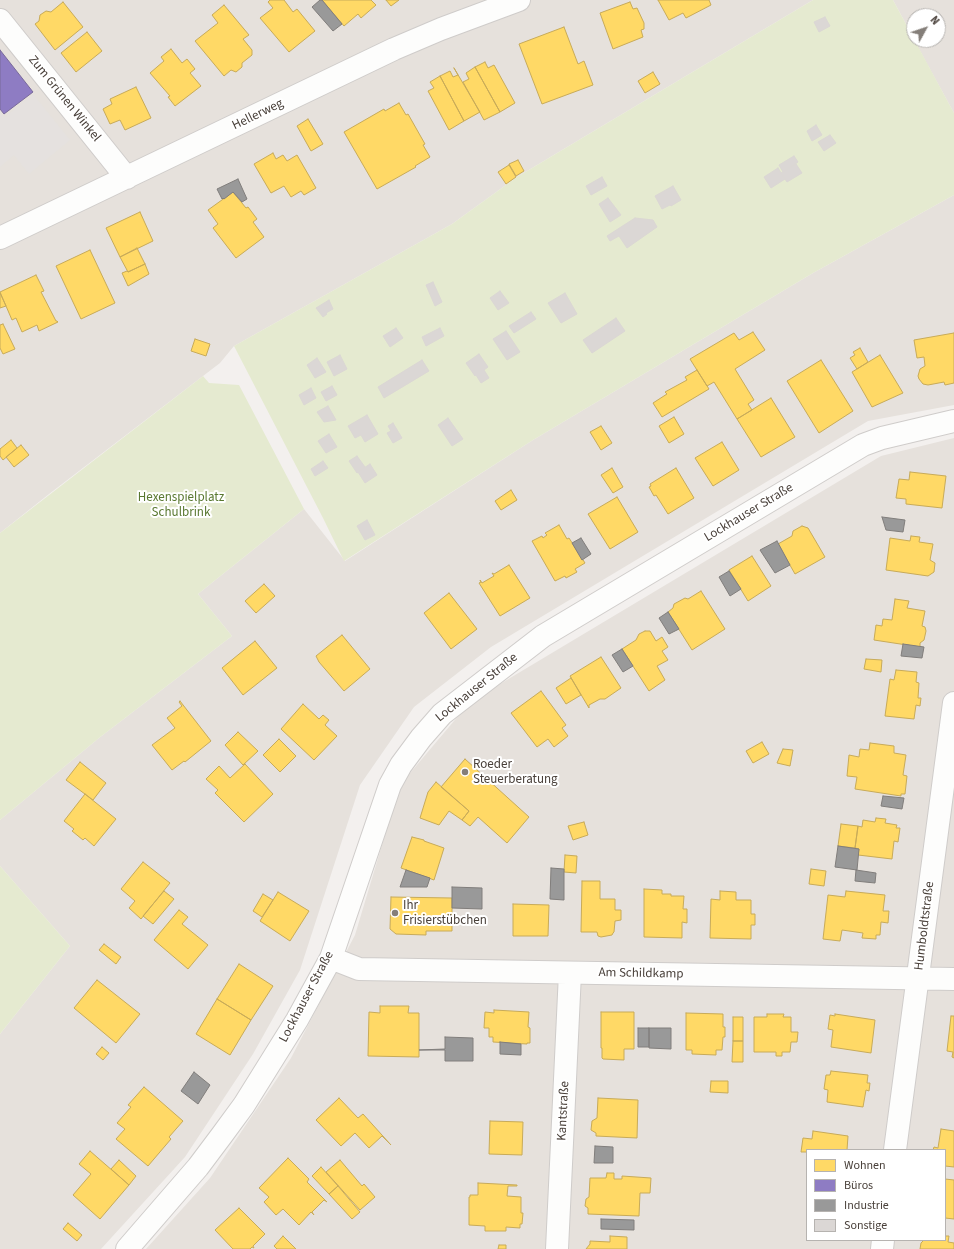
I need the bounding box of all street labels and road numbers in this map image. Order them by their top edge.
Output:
street label: Zum Grünen Winkel [24,53,104,145]
street label: Hellerweg [230,96,286,134]
street label: Lockhauser Straße [702,480,796,546]
street label: Lockhauser Straße [433,650,521,726]
street label: Humboldtstraße [912,881,938,971]
street label: Lockhauser Straße [276,949,338,1045]
street label: Am Schildkamp [598,965,684,983]
street label: Kantstraße [555,1081,573,1141]

